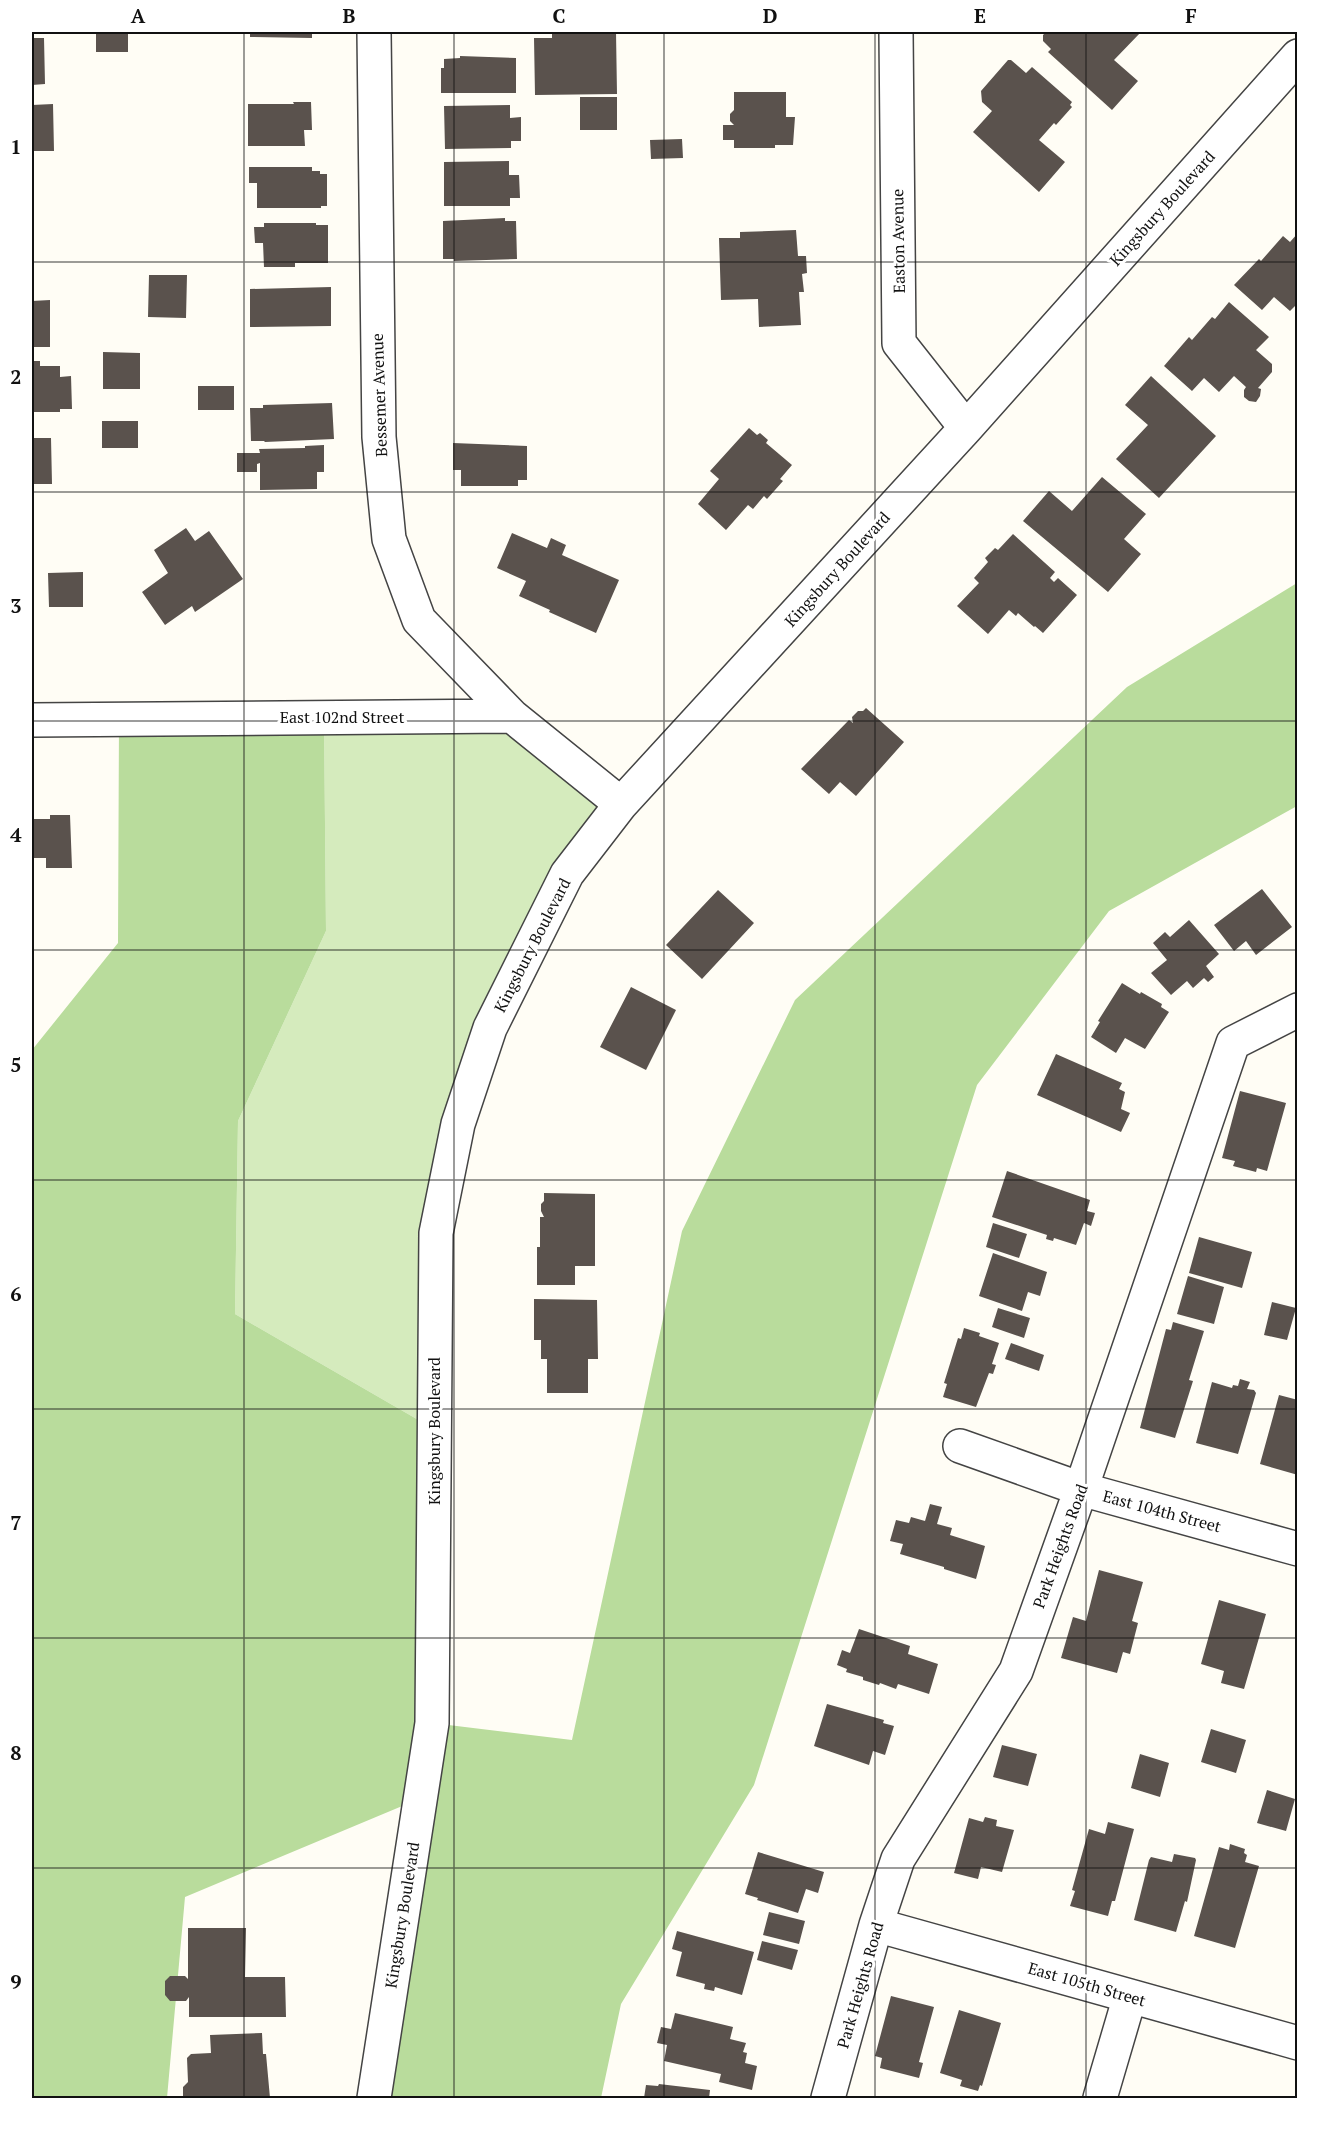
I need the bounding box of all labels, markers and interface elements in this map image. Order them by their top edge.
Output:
text: A [131,2,146,29]
text: B [343,2,356,29]
text: C [552,2,566,29]
text: D [763,2,777,29]
text: E [974,2,986,29]
text: F [1185,2,1197,29]
text: 1 [10,133,22,160]
street label: Kingsbury Boulevard [1104,146,1220,270]
street label: Easton Avenue [886,189,910,293]
street label: Bessemer Avenue [366,333,392,457]
text: 2 [10,363,22,390]
street label: Kingsbury Boulevard [779,507,895,631]
text: 3 [10,592,22,619]
street label: East 102nd Street [280,706,404,728]
text: 4 [10,821,22,848]
street label: Kingsbury Boulevard [489,874,575,1016]
text: 5 [10,1051,22,1078]
text: 6 [10,1280,22,1307]
street label: Kingsbury Boulevard [423,1357,445,1505]
street label: Park Heights Road [1027,1481,1093,1611]
street label: East 104th Street [1100,1485,1224,1537]
text: 7 [10,1509,22,1536]
text: 8 [10,1739,22,1766]
street label: Kingsbury Boulevard [380,1840,424,1990]
street label: Park Heights Road [831,1919,889,2051]
street label: East 105th Street [1026,1957,1149,2011]
text: 9 [10,1968,22,1995]

